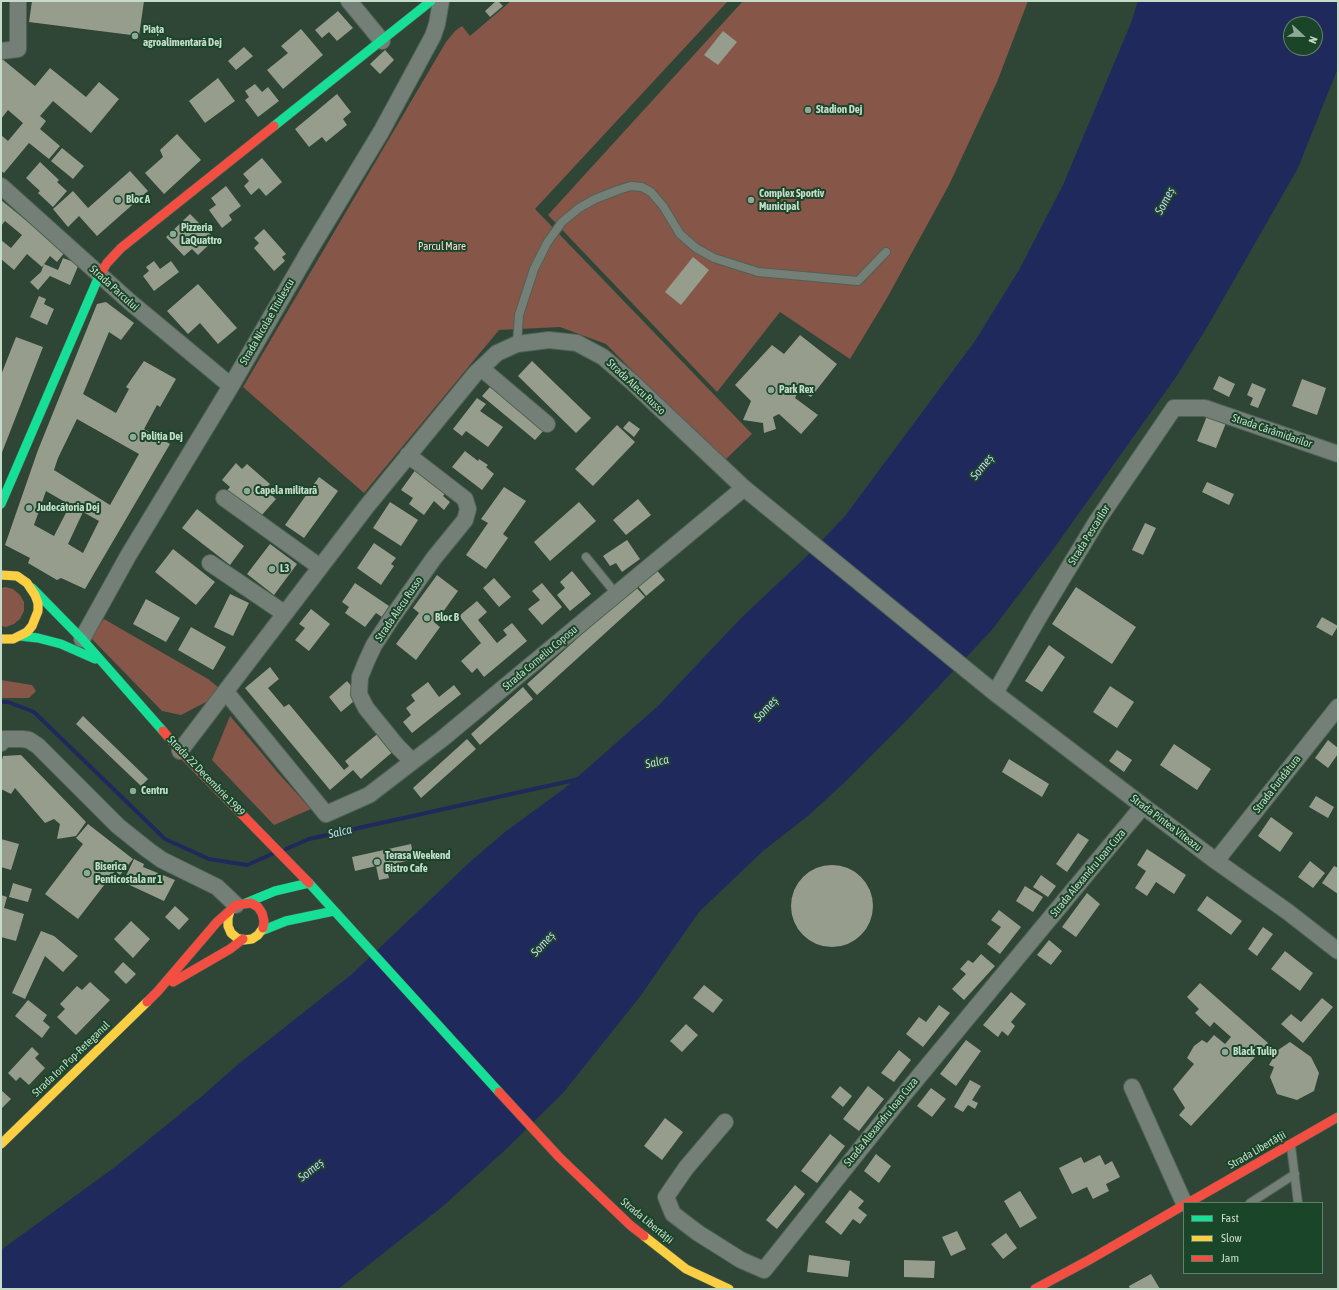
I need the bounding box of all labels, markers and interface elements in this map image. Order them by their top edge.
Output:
north arrow [1283,16,1323,56]
place label: Piața agroalimentară Dej [143,23,222,49]
marker: Piața agroalimentară Dej [130,31,140,41]
text: N [1306,35,1320,45]
place label: Stadion Dej [816,103,862,117]
marker: Stadion Dej [803,105,813,115]
water label: Someș [1152,185,1178,217]
place label: Complex Sportiv Municipal [759,187,824,213]
place label: Bloc A [126,193,150,207]
marker: Bloc A [113,195,123,205]
marker: Complex Sportiv Municipal [746,195,756,205]
place label: Pizzeria LaQuattro [181,221,222,247]
marker: Pizzeria LaQuattro [168,229,178,239]
park label: Parcul Mare [418,240,466,254]
street label: Strada Parcului [87,263,141,313]
street label: Strada Nicolae Titulescu [237,277,297,367]
street label: Strada Alecu Russo [604,356,668,418]
place label: Park Rex [779,383,814,397]
marker: Park Rex [766,385,776,395]
street label: Strada Cărămidarilor [1230,411,1314,451]
place label: Poliția Dej [141,430,183,444]
marker: Poliția Dej [128,432,138,442]
water label: Someș [967,451,997,483]
place label: Capela militară [255,484,317,498]
marker: Capela militară [242,486,252,496]
place label: Judecătoria Dej [37,501,99,515]
marker: Judecătoria Dej [24,503,34,513]
street label: Strada Pescarilor [1065,503,1113,567]
place label: L3 [280,562,289,576]
marker: L3 [267,564,277,574]
street label: Strada Alecu Russo [372,574,426,644]
place label: Bloc B [435,611,459,625]
marker: Bloc B [422,613,432,623]
street label: Strada Corneliu Coposu [500,623,580,693]
water label: Someș [751,693,781,725]
street label: Strada 22 Decembrie 1989 [164,733,248,819]
water label: Salca [644,752,670,772]
street label: Strada Fundătura [1250,752,1304,816]
place label: Centru [141,784,168,798]
marker: Centru [128,786,138,796]
street label: Strada Pintea Viteazu [1128,792,1204,854]
water label: Salca [327,822,353,842]
street label: Strada Alexandru Ioan Cuza [1047,827,1129,919]
place label: Terasa Weekend Bistro Cafe [385,849,451,875]
marker: Terasa Weekend Bistro Cafe [372,857,382,867]
place label: Biserica Penticostala nr 1 [95,860,163,886]
marker: Biserica Penticostala nr 1 [82,868,92,878]
water label: Someș [528,928,558,960]
street label: Strada Ion Pop-Reteganul [29,1019,113,1099]
place label: Black Tulip [1233,1045,1277,1059]
marker: Black Tulip [1220,1047,1230,1057]
street label: Strada Alexandru Ioan Cuza [841,1075,921,1169]
street label: Strada Libertății [1226,1128,1288,1172]
water label: Someș [295,1155,327,1185]
street label: Strada Libertății [618,1195,676,1247]
legend [1183,1202,1323,1274]
text: Fast [1221,1211,1239,1225]
text: Slow [1221,1231,1242,1245]
text: Jam [1221,1251,1239,1265]

